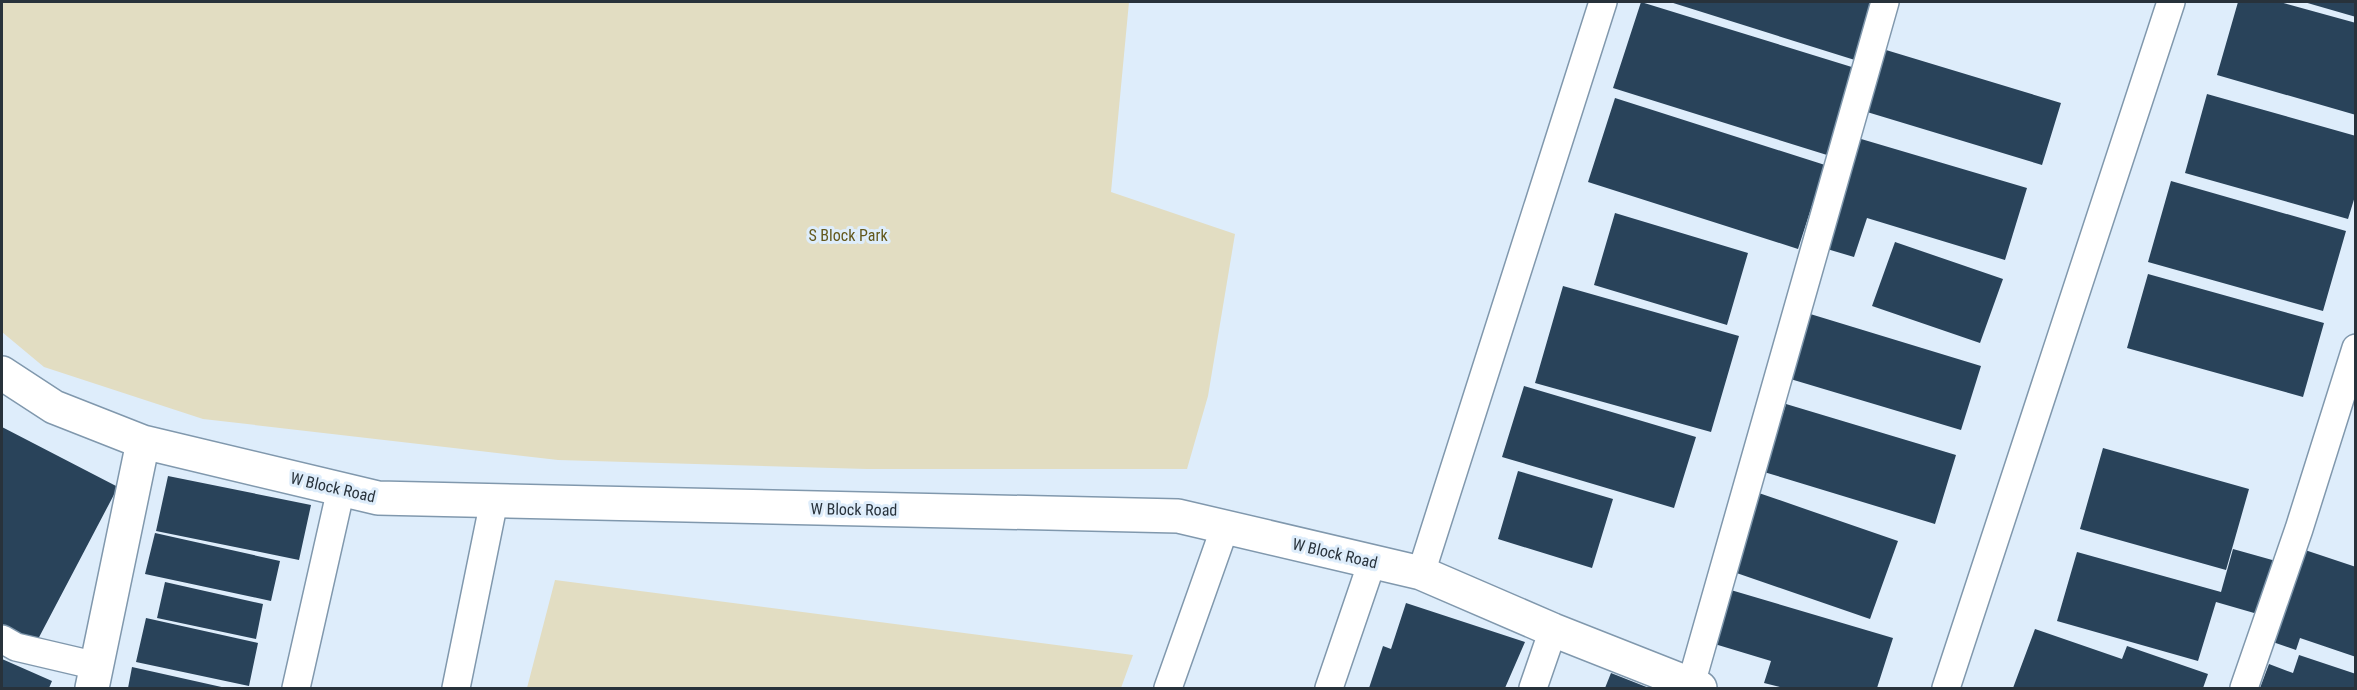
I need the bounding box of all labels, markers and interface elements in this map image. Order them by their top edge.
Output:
park label: S Block Park [808,226,888,245]
street label: W Block Road [289,468,377,506]
street label: W Block Road [810,499,898,520]
street label: W Block Road [1291,534,1379,572]

